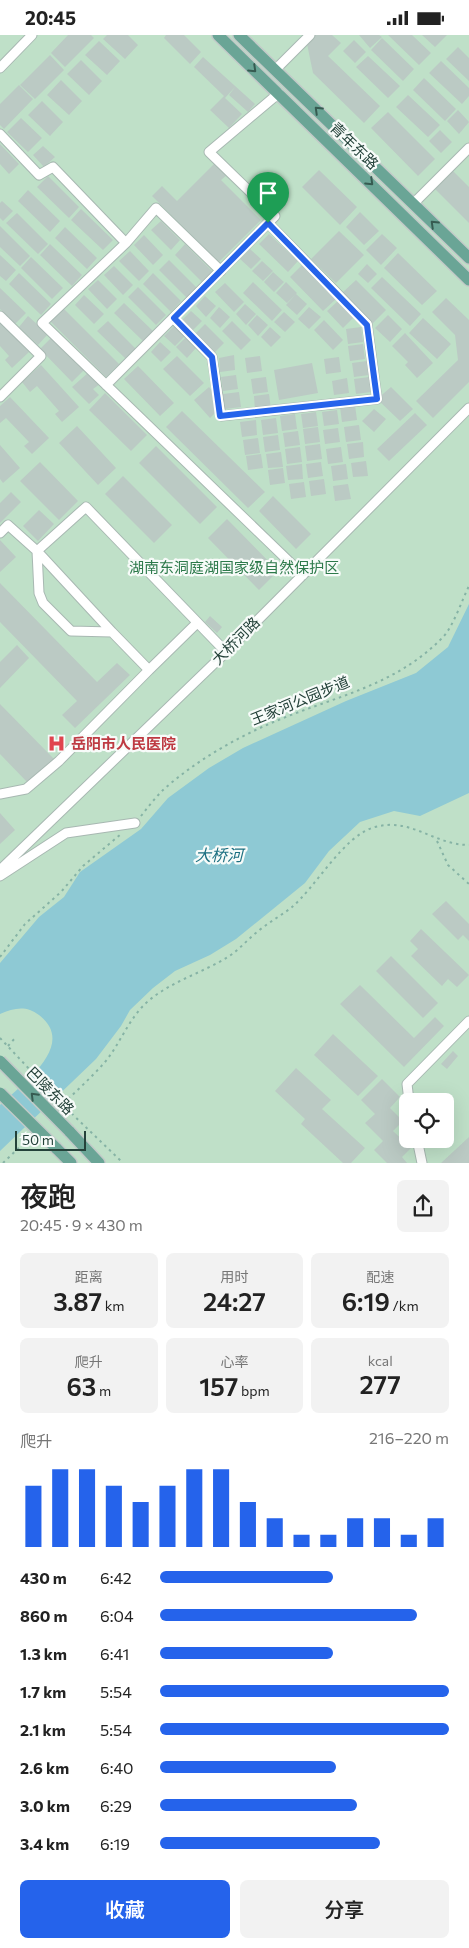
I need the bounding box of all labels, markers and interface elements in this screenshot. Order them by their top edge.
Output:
text: 20:45 [25,6,76,29]
one-way arrow [248,63,257,72]
one-way arrow [315,107,324,116]
street label: 青年东路 [327,118,383,173]
pin [247,172,289,223]
one-way arrow [364,176,373,185]
icon: arrive [254,179,282,207]
one-way arrow [431,221,440,230]
park label: 湖南东洞庭湖国家级自然保护区 [129,558,339,576]
street label: 大桥河路 [208,613,263,668]
street label: 王家河公园步道 [248,672,352,728]
hospital icon: 岳阳市人民医院 [47,734,67,754]
place label: 岳阳市人民医院 [71,734,176,752]
water label: 大桥河 [195,845,246,864]
street label: 巴陵东路 [23,1063,78,1118]
one-way arrow [31,1093,40,1102]
map controls [399,1093,454,1148]
button: locate [399,1093,454,1148]
scale bar [15,1128,86,1151]
text: 50 m [22,1131,54,1148]
text: 夜跑 [20,1179,76,1213]
button: share [397,1180,449,1232]
text: 20:45 · 9 × 430 m [20,1215,143,1234]
text: 距离 [75,1268,103,1285]
text: 用时 [220,1268,248,1285]
text: 配速 [366,1268,394,1285]
text: 3.87 [53,1286,102,1316]
text: 24:27 [203,1286,266,1316]
text: 6:19 [342,1286,390,1316]
text: km [102,1297,124,1314]
text: /km [390,1297,419,1314]
text: kcal [368,1352,393,1369]
text: 爬升 [75,1353,103,1370]
text: 心率 [220,1353,248,1370]
text: 277 [360,1369,401,1399]
text: 63 [67,1371,96,1401]
text: 157 [199,1371,238,1401]
text: m [96,1382,111,1399]
text: bpm [238,1382,270,1399]
text: 216–220 m [369,1428,449,1447]
text: 爬升 [20,1431,52,1450]
text: 430 m [20,1568,67,1587]
text: 6:42 [100,1568,132,1587]
text: 860 m [20,1606,67,1625]
text: 6:04 [100,1606,134,1625]
text: 1.3 km [20,1644,67,1663]
text: 6:41 [100,1644,129,1663]
text: 1.7 km [20,1682,66,1701]
text: 5:54 [100,1682,132,1701]
text: 2.1 km [20,1720,66,1739]
text: 5:54 [100,1720,132,1739]
text: 2.6 km [20,1758,69,1777]
text: 6:40 [100,1758,134,1777]
text: 3.0 km [20,1796,70,1815]
text: 6:29 [100,1796,132,1815]
text: 3.4 km [20,1834,69,1853]
text: 6:19 [100,1834,130,1853]
button: 收藏 [20,1880,230,1938]
button: 分享 [240,1880,449,1938]

